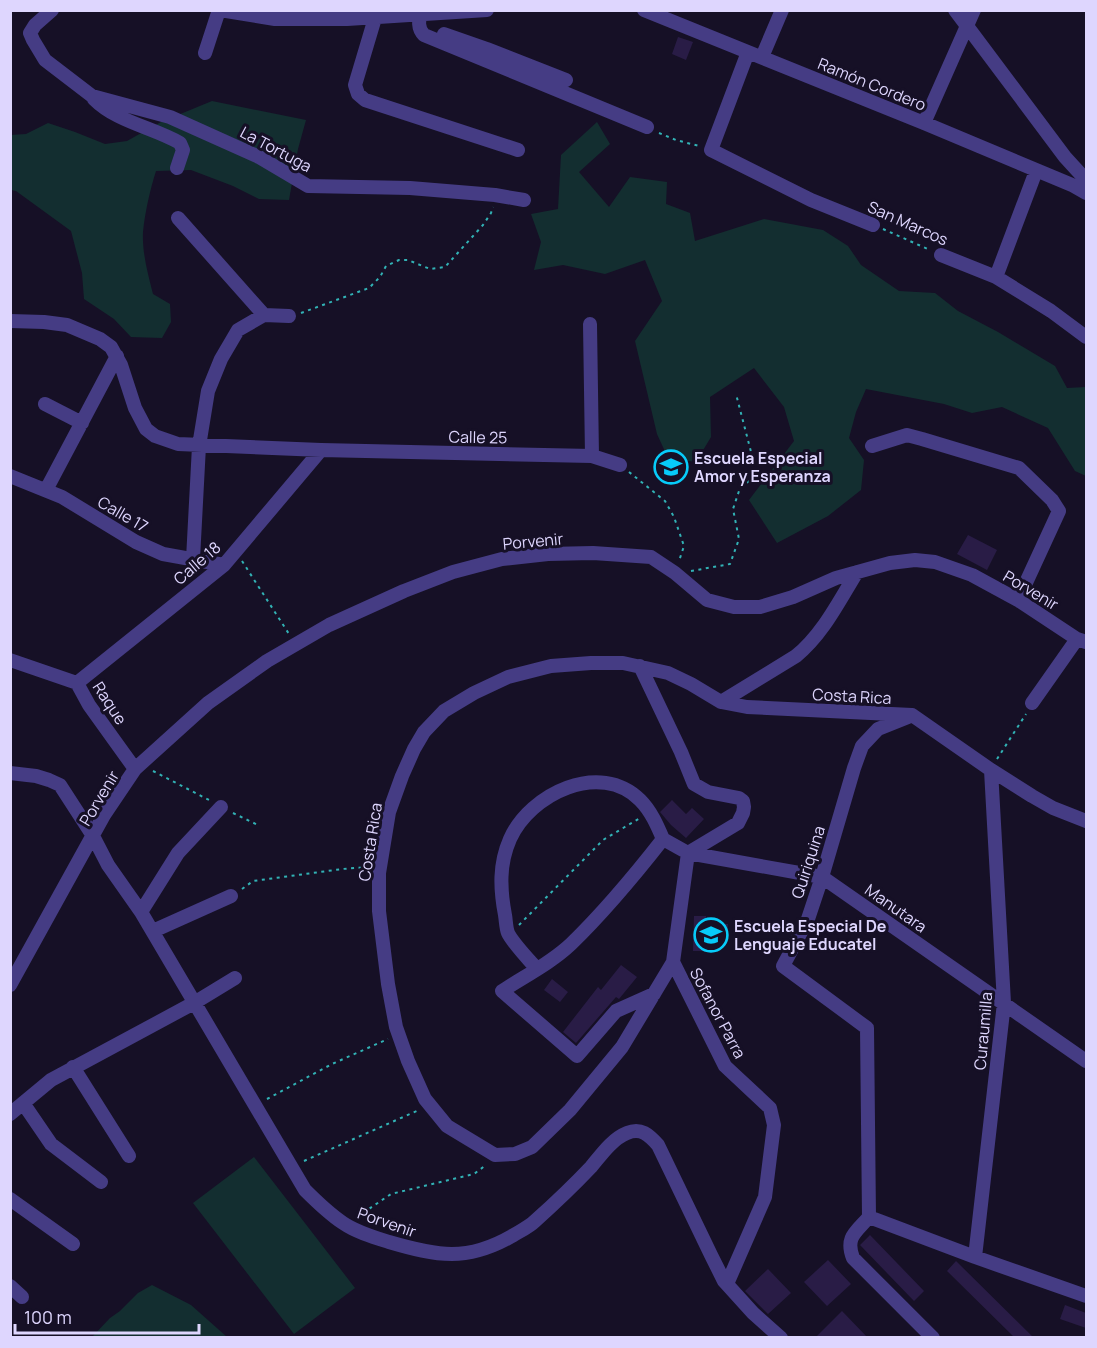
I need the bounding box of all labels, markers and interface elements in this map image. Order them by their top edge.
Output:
street label: Ramón Cordero [815,52,929,116]
street label: La Tortuga [236,121,316,177]
street label: San Marcos [864,195,952,251]
street label: Calle 25 [448,425,508,449]
place label: Escuela Especial Amor y Esperanza [694,447,831,487]
school or university icon: Escuela Especial Amor y Esperanza [653,449,689,485]
street label: Calle 17 [94,491,152,537]
street label: Porvenir [502,527,564,555]
street label: Calle 18 [169,536,225,590]
street label: Porvenir [999,565,1063,615]
street label: Raque [88,677,132,729]
street label: Costa Rica [812,683,892,709]
street label: Porvenir [74,766,124,830]
street label: Costa Rica [353,801,387,883]
street label: Quiriquina [786,823,830,901]
street label: Manutara [861,879,931,937]
place label: Escuela Especial De Lenguaje Educatel [734,915,887,955]
school or university icon: Escuela Especial De Lenguaje Educatel [693,917,729,953]
street label: Sofanor Parra [685,964,751,1062]
street label: Curaumilla [969,991,997,1071]
street label: Porvenir [355,1202,420,1242]
scale bar [15,1297,200,1335]
text: 100 m [24,1305,72,1329]

